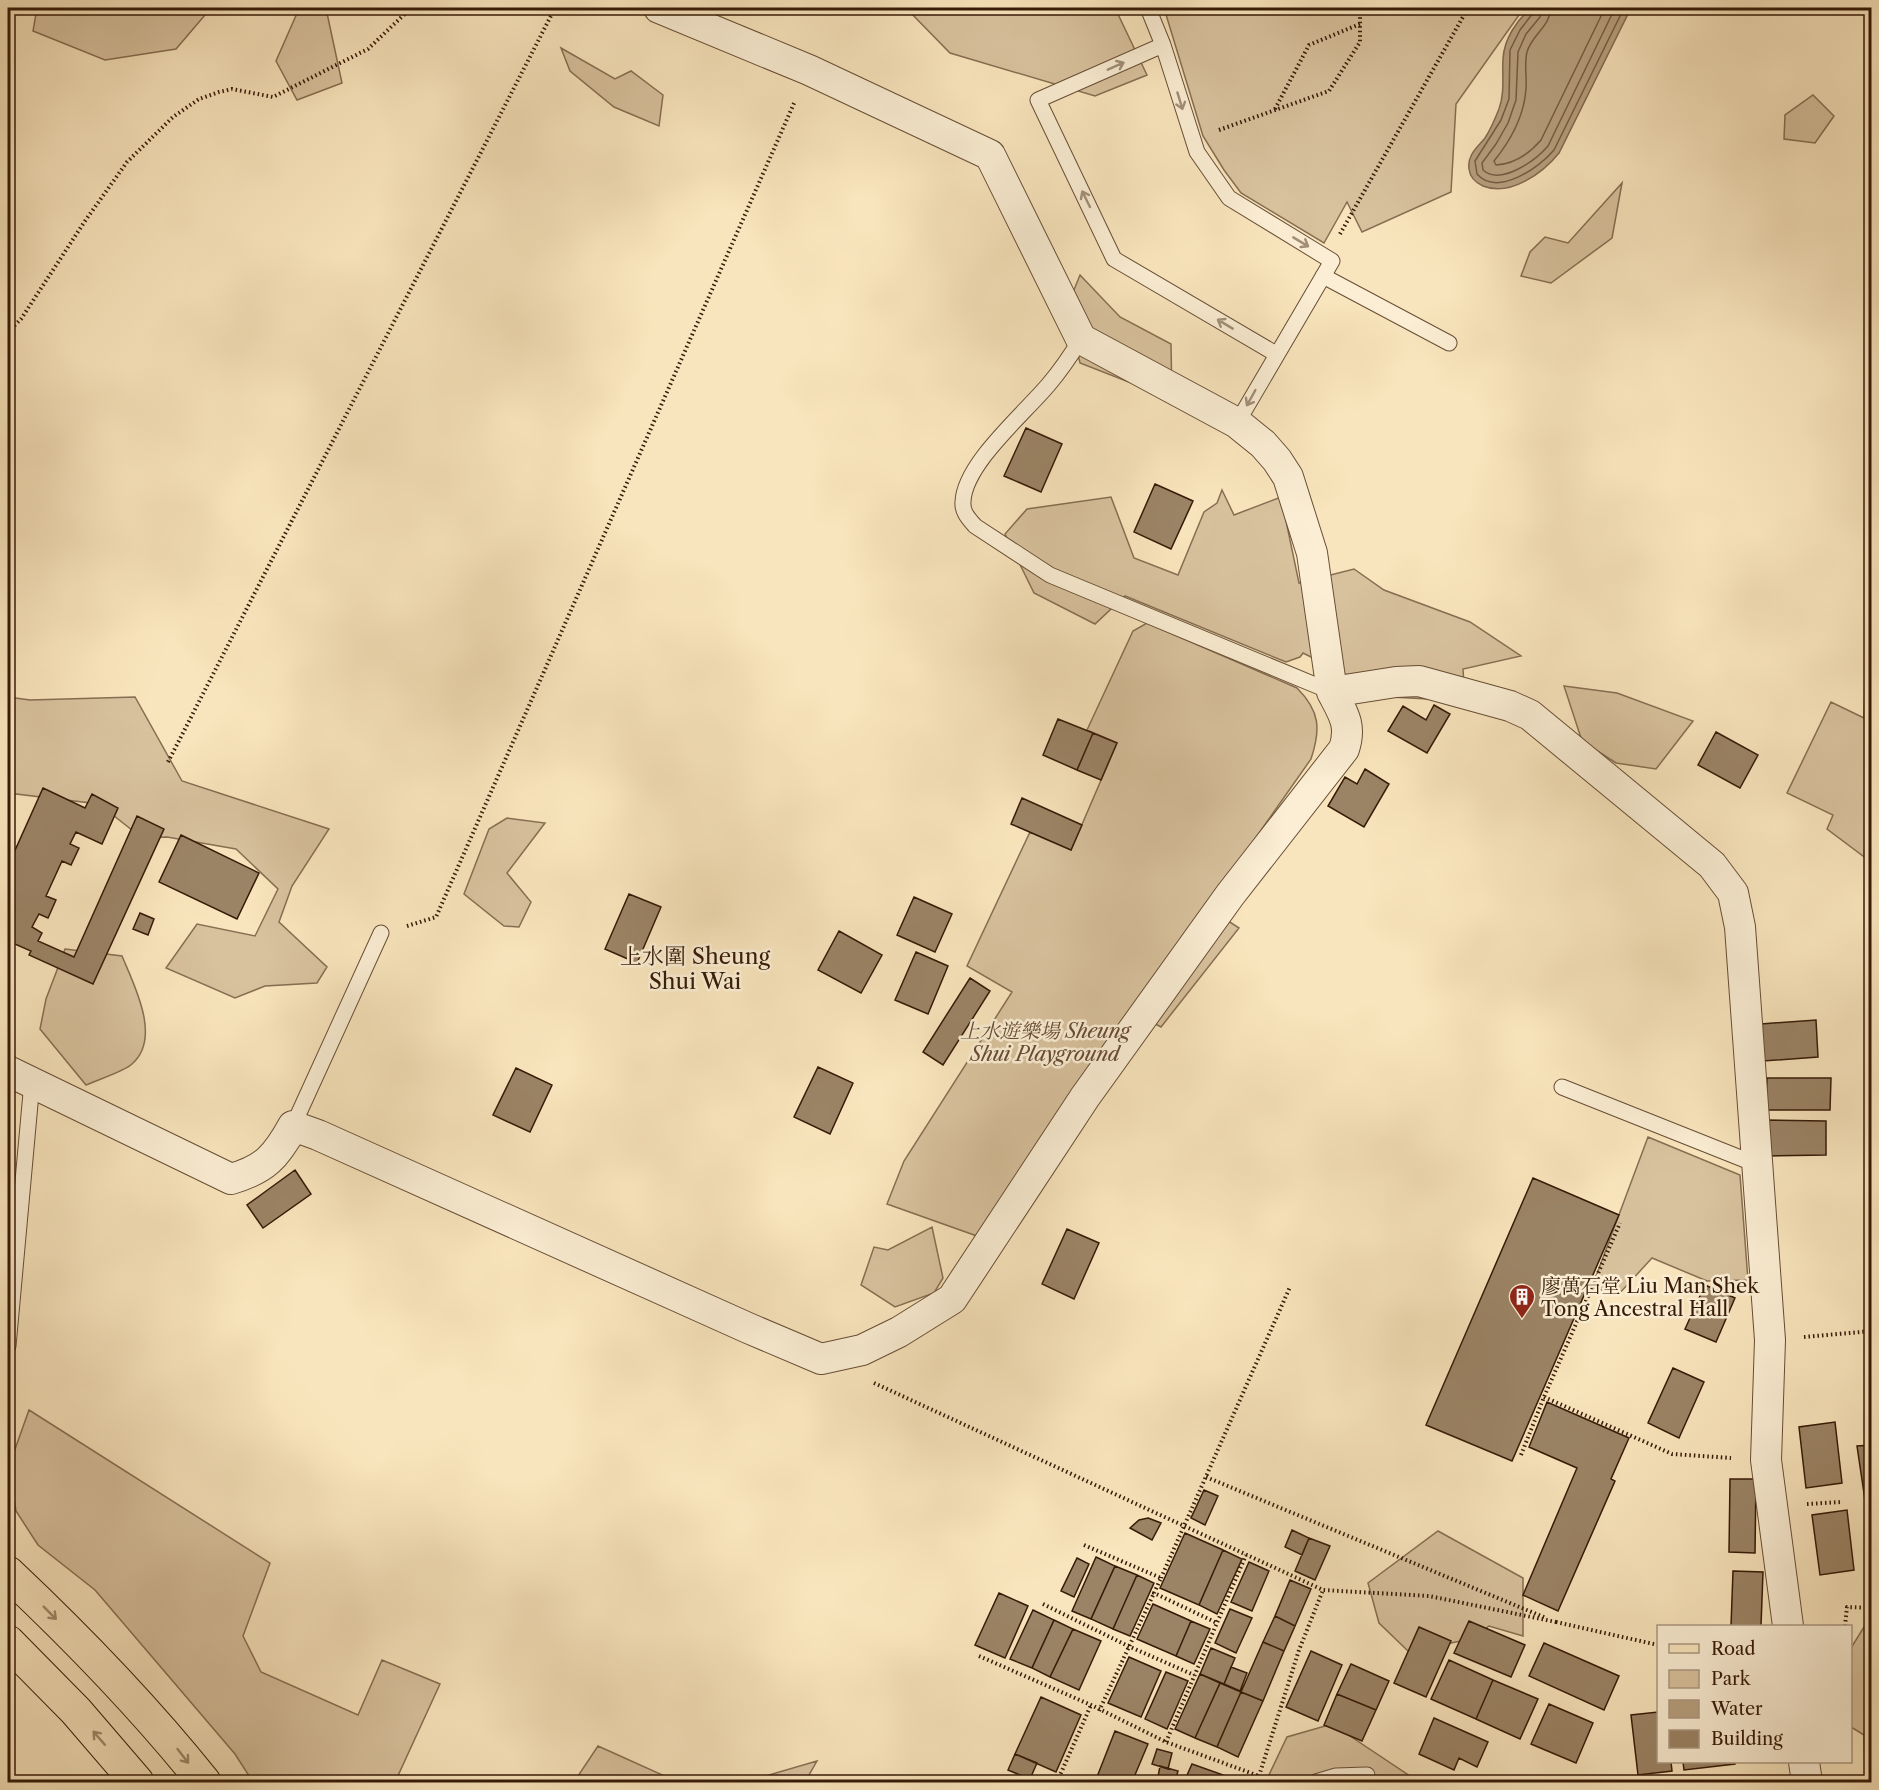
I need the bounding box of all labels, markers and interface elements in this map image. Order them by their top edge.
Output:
one-way arrow [1107,59,1125,71]
one-way arrow [1175,91,1186,110]
one-way arrow [1079,191,1091,209]
one-way arrow [1292,237,1309,249]
one-way arrow [1217,318,1234,330]
one-way arrow [1245,389,1257,406]
district label: 上水圍 Sheung Shui Wai [620,943,770,995]
park label: 上水遊樂場 Sheung Shui Playground [960,1019,1132,1066]
place label: 廖萬石堂 Liu Man Shek Tong Ancestral Hall [1541,1274,1760,1321]
building icon: 廖萬石堂 Liu Man Shek Tong Ancestral Hall [1507,1282,1537,1320]
one-way arrow [43,1606,57,1621]
legend [1657,1625,1852,1763]
text: Road [1711,1638,1756,1660]
text: Park [1711,1668,1752,1690]
text: Water [1710,1698,1763,1720]
text: Building [1711,1728,1783,1750]
one-way arrow [93,1730,107,1746]
one-way arrow [176,1748,189,1764]

